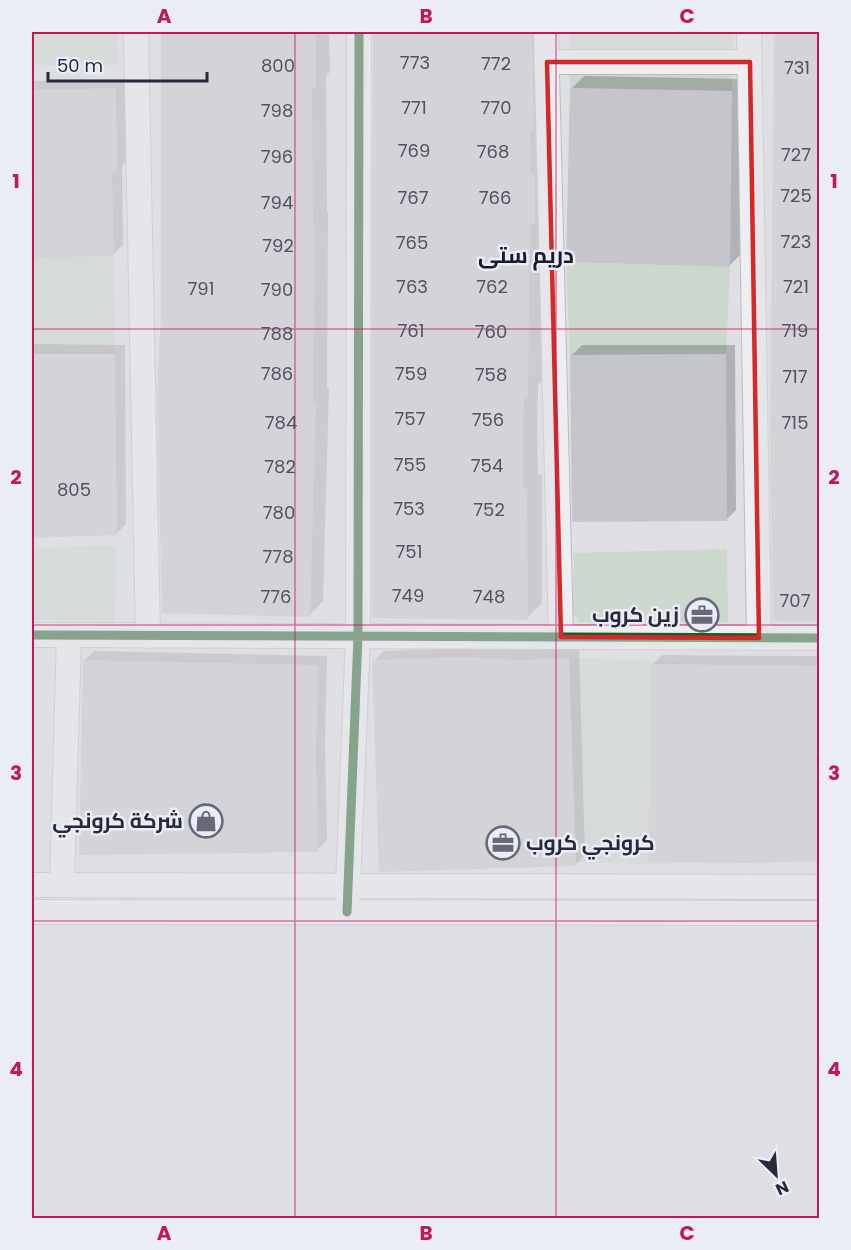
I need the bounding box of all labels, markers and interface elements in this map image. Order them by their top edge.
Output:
text: A [157,2,172,30]
text: B [419,2,433,30]
text: C [679,2,695,30]
scale bar [48,45,207,83]
house number: 773 [400,50,430,75]
house number: 772 [481,51,511,76]
text: 50 m [57,53,103,78]
house number: 800 [261,53,295,78]
house number: 731 [784,55,810,80]
house number: 771 [401,95,427,120]
house number: 770 [481,95,511,120]
house number: 798 [261,98,293,123]
house number: 769 [398,138,430,163]
house number: 768 [477,139,509,164]
house number: 727 [781,142,811,167]
house number: 796 [261,144,293,169]
text: 1 [12,167,20,195]
text: 1 [830,167,838,195]
house number: 725 [780,183,812,208]
house number: 767 [397,185,429,210]
house number: 766 [479,185,511,210]
house number: 794 [261,190,293,215]
house number: 723 [781,229,811,254]
house number: 765 [396,230,428,255]
house number: 792 [262,233,294,258]
district label: دریم ستی [478,240,574,271]
house number: 763 [396,274,428,299]
house number: 762 [476,274,508,299]
house number: 721 [783,274,809,299]
house number: 791 [188,276,214,301]
house number: 790 [261,277,293,302]
house number: 761 [397,318,425,343]
house number: 719 [782,318,808,343]
house number: 760 [475,319,507,344]
house number: 788 [261,321,293,346]
house number: 786 [261,361,293,386]
house number: 759 [395,361,427,386]
house number: 758 [475,362,507,387]
house number: 717 [782,364,808,389]
house number: 757 [395,406,426,431]
house number: 756 [472,407,504,432]
house number: 784 [265,410,297,435]
house number: 715 [782,410,808,435]
house number: 755 [394,452,426,477]
house number: 754 [471,453,503,478]
house number: 782 [264,454,296,479]
text: 2 [10,463,22,491]
text: 2 [828,463,840,491]
house number: 805 [57,477,91,502]
house number: 753 [393,496,425,521]
house number: 752 [473,497,505,522]
house number: 780 [263,500,295,525]
house number: 751 [396,539,422,564]
house number: 778 [262,544,294,569]
house number: 749 [392,583,424,608]
house number: 776 [260,584,292,609]
house number: 748 [473,584,505,609]
house number: 707 [780,588,811,613]
office icon: زين كروب [684,597,720,633]
place label: زين كروب [592,600,679,629]
text: 3 [10,759,22,787]
text: 3 [828,759,840,787]
shop icon: شركة كرونجي [188,803,224,839]
place label: شركة كرونجي [52,806,183,838]
office icon: كرونجي كروب [485,825,521,861]
place label: كرونجي كروب [526,828,655,860]
text: 4 [9,1055,23,1083]
text: 4 [827,1055,841,1083]
north arrow [746,1145,806,1205]
text: N [772,1175,792,1201]
text: A [157,1219,172,1247]
text: B [419,1219,433,1247]
text: C [679,1219,695,1247]

